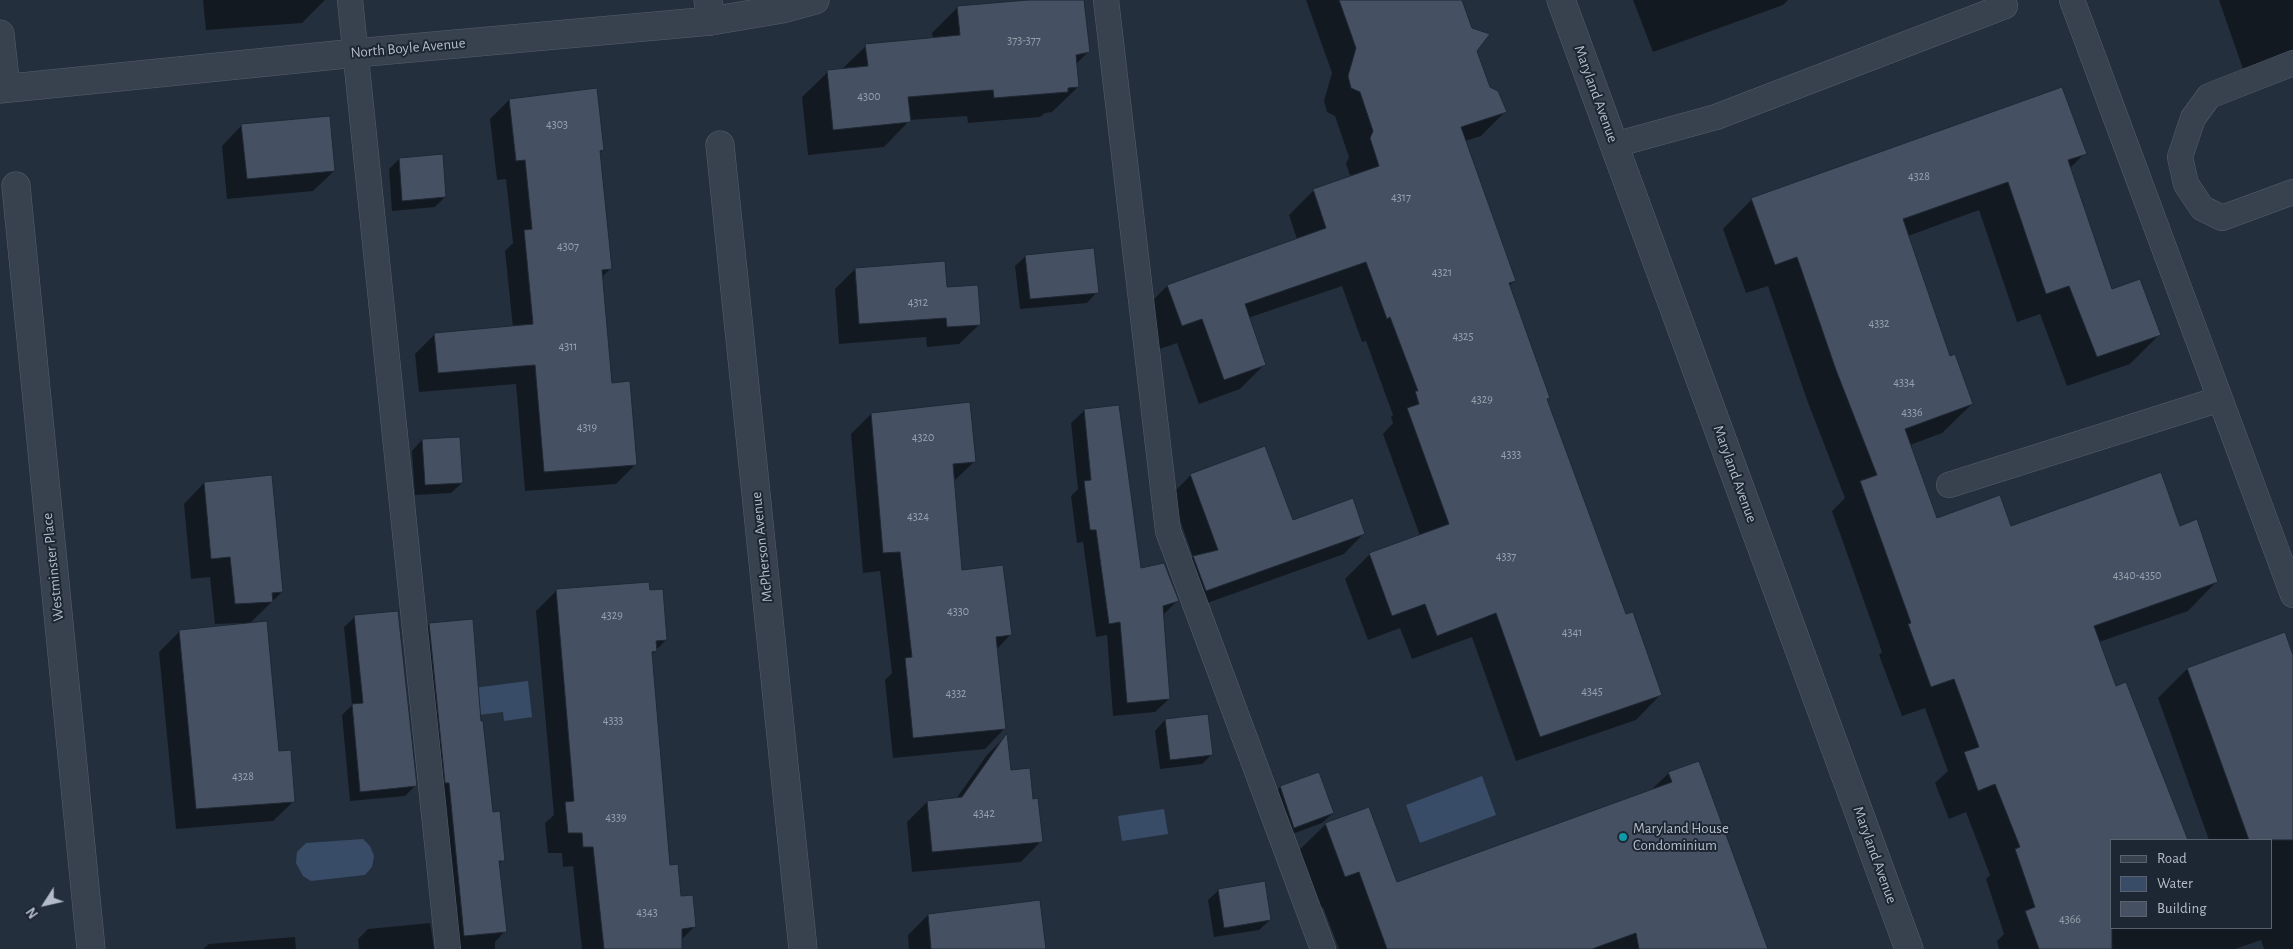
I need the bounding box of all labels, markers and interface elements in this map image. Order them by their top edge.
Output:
house number: 373-377 [1007,33,1041,47]
street label: North Boyle Avenue [350,34,466,62]
street label: Maryland Avenue [1570,43,1622,145]
house number: 4300 [857,89,881,103]
house number: 4303 [546,117,568,131]
house number: 4328 [1908,169,1930,183]
house number: 4317 [1391,190,1411,204]
house number: 4307 [557,239,579,253]
house number: 4321 [1432,265,1452,279]
house number: 4312 [908,295,928,309]
house number: 4332 [1868,316,1890,330]
house number: 4325 [1452,329,1474,343]
house number: 4311 [559,339,577,353]
house number: 4334 [1893,375,1915,389]
house number: 4329 [1471,392,1493,406]
house number: 4336 [1901,405,1923,419]
house number: 4319 [577,420,597,434]
street label: Maryland Avenue [1709,423,1761,525]
house number: 4320 [912,430,934,444]
house number: 4333 [1501,447,1521,461]
street label: McPherson Avenue [747,491,777,603]
house number: 4324 [907,509,929,523]
street label: Westminster Place [38,512,68,622]
house number: 4337 [1496,549,1516,563]
house number: 4340-4350 [2113,568,2161,582]
house number: 4330 [947,604,969,618]
house number: 4329 [601,608,623,622]
house number: 4341 [1562,625,1582,639]
house number: 4345 [1581,684,1603,698]
house number: 4332 [945,686,967,700]
house number: 4333 [603,713,623,727]
house number: 4328 [232,769,254,783]
street label: Maryland Avenue [1849,804,1901,906]
house number: 4342 [973,806,995,820]
house number: 4339 [605,810,627,824]
place label: Maryland House Condominium [1633,819,1729,854]
marker: Maryland House Condominium [1617,831,1629,843]
legend [2110,839,2273,929]
text: Road [2157,851,2187,866]
text: Water [2157,876,2193,891]
north arrow [20,879,70,929]
text: Building [2157,901,2207,916]
text: N [24,905,41,921]
house number: 4343 [636,905,658,919]
house number: 4366 [2059,912,2081,926]

